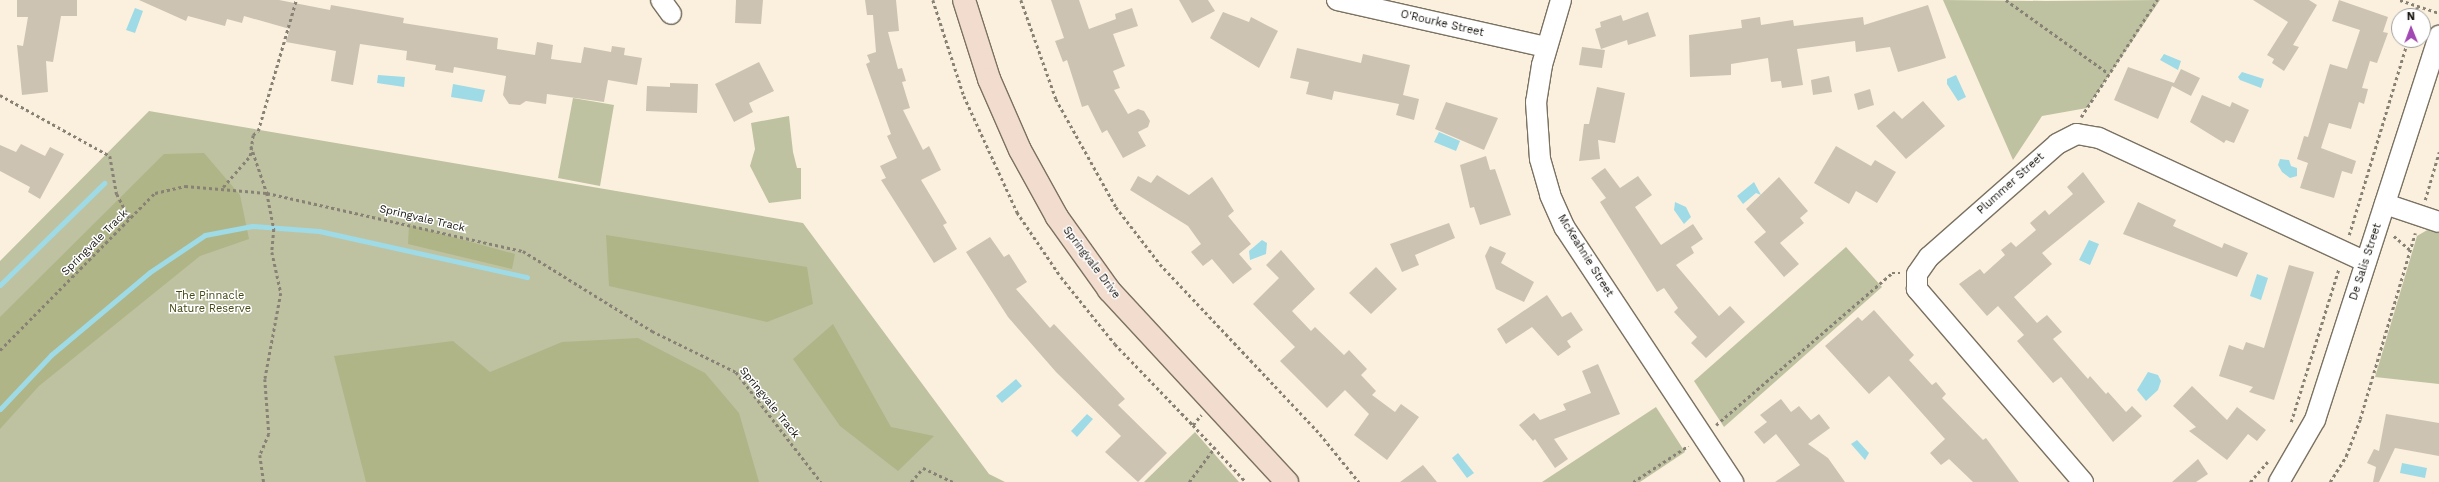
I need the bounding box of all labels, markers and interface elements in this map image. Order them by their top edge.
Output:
street label: O'Rourke Street [1399,8,1485,40]
north arrow [2391,8,2431,48]
text: N [2407,10,2415,23]
street label: Plummer Street [1975,150,2047,218]
street label: Springvale Track [378,203,466,235]
street label: Springvale Track [59,207,131,279]
street label: McKeahnie Street [1554,212,1616,300]
street label: De Salis Street [2347,222,2385,302]
street label: Springvale Drive [1060,224,1122,302]
park label: The Pinnacle Nature Reserve [169,290,251,316]
street label: Springvale Track [736,365,802,441]

